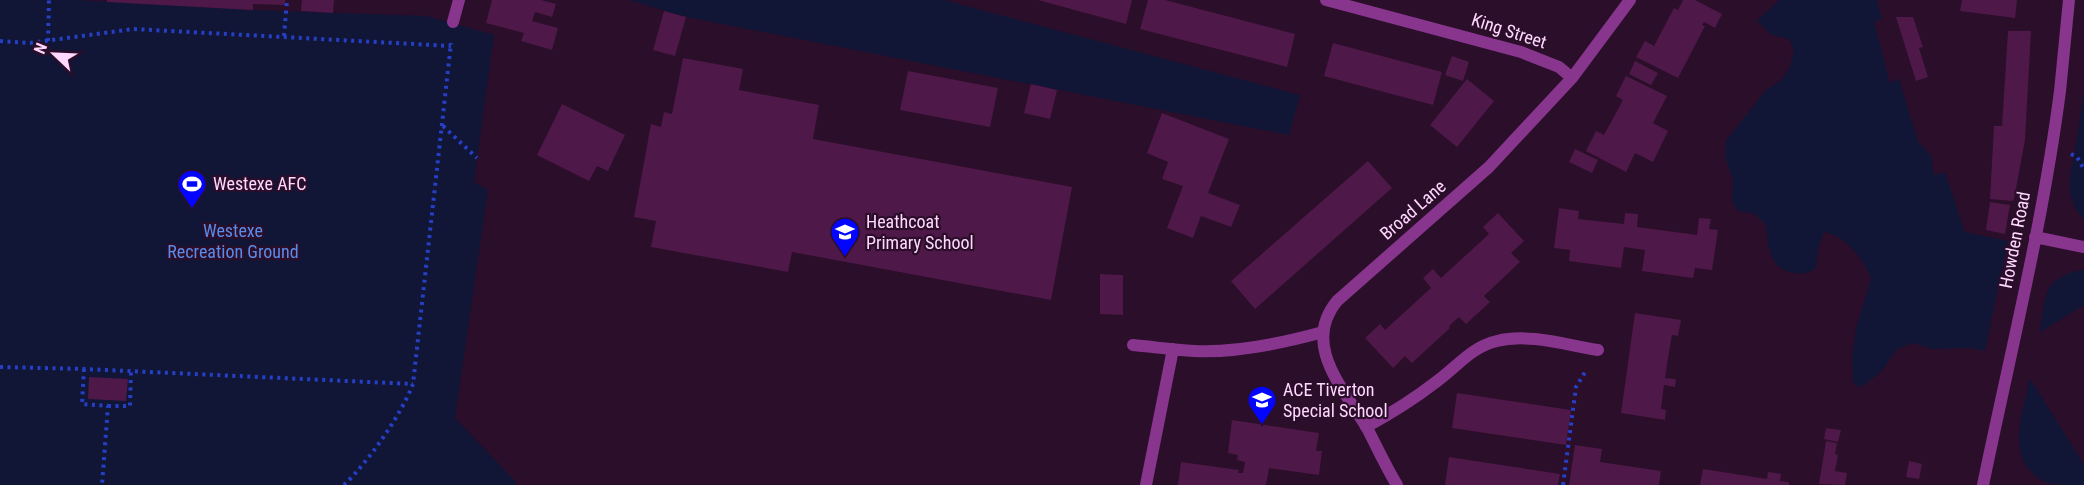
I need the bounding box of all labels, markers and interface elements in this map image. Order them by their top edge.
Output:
street label: King Street [1469,9,1549,53]
north arrow [24,24,84,84]
text: N [30,40,51,57]
sports icon: Westexe AFC [176,168,208,210]
place label: Westexe AFC [213,173,306,194]
street label: Broad Lane [1376,175,1450,244]
street label: Howden Road [1995,190,2034,290]
place label: Heathcoat Primary School [866,211,974,253]
school or university icon: Heathcoat Primary School [829,216,861,258]
park label: Westexe Recreation Ground [167,220,299,262]
place label: ACE Tiverton Special School [1283,379,1388,421]
school or university icon: ACE Tiverton Special School [1246,384,1278,426]

